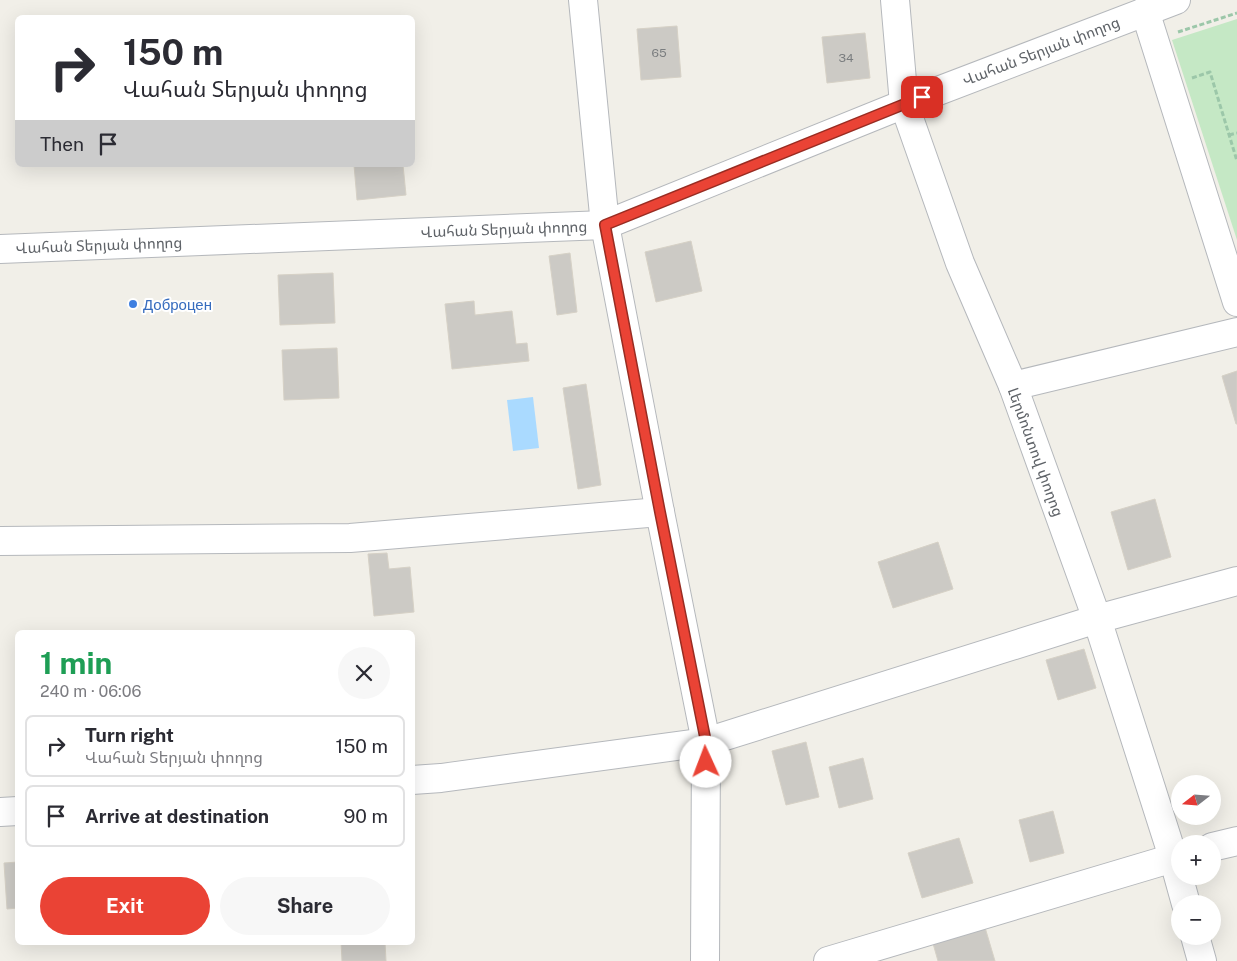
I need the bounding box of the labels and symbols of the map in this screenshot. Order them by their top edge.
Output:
street label: Վահան Տերյան փողոց [960,13,1122,90]
house number: 65 [651,46,667,60]
house number: 34 [838,51,854,65]
pin [901,76,943,118]
street label: Վահան Տերյան փողոց [420,218,588,241]
street label: Վահան Տերյան փողոց [15,234,183,257]
place label: Доброцен [143,296,212,313]
marker: Доброцен [127,298,139,310]
street label: Լերմոնտով փողոց [1004,385,1067,519]
position arrow [679,735,731,787]
north arrow [1171,775,1221,825]

